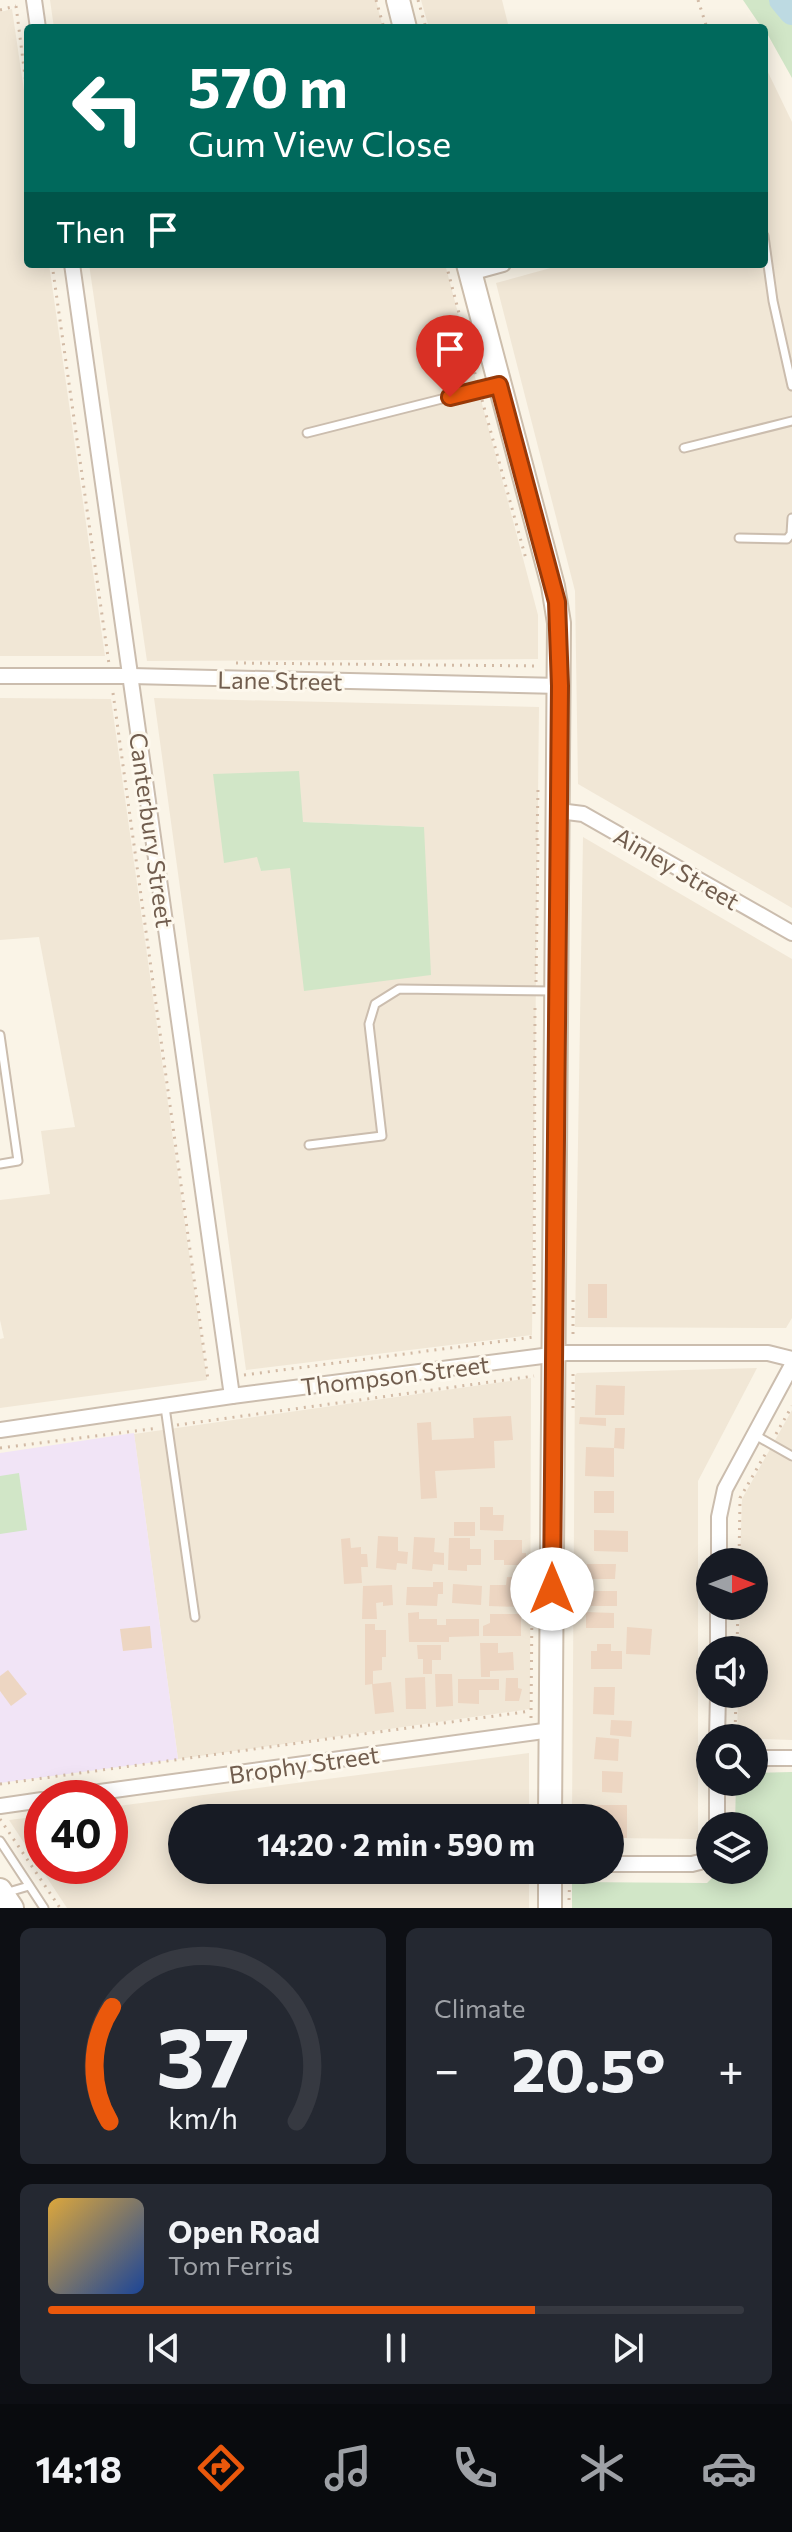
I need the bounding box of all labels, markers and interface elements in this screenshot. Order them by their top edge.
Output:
text: 570 m [188,51,348,120]
icon: left [56,56,160,160]
text: Gum View Close [188,120,451,164]
icon: arrive [141,208,185,252]
text: Then [56,212,125,249]
pin [416,315,484,397]
icon: arrive [428,327,472,371]
street label: Lane Street [217,664,343,696]
street label: Canterbury Street [124,731,180,930]
street label: Ainley Street [609,820,745,916]
street label: Thompson Street [299,1349,491,1401]
position arrow [510,1547,594,1631]
north arrow [696,1548,768,1620]
map controls [696,1548,768,1884]
button: sound [696,1636,768,1708]
button: search [696,1724,768,1796]
street label: Brophy Street [227,1739,381,1789]
speed limit sign: 40 [24,1780,128,1884]
button: layers [696,1812,768,1884]
text: 14:20 · 2 min · 590 m [257,1825,535,1862]
text: Climate [434,1992,526,2023]
text: 37 [156,2003,250,2105]
text: 20.5° [512,2031,666,2104]
text: − [434,2041,459,2095]
text: + [718,2041,744,2095]
text: km/h [168,2100,238,2135]
text: Open Road [168,2212,320,2249]
text: Tom Ferris [168,2249,293,2280]
icon: previous [142,2326,186,2370]
icon: pause [374,2326,418,2370]
icon: next [606,2326,650,2370]
icon: directions [193,2440,249,2496]
icon: music [320,2440,376,2496]
icon: phone [447,2440,503,2496]
icon: climate [574,2440,630,2496]
icon: car [701,2440,757,2496]
text: 14:18 [35,2446,122,2490]

